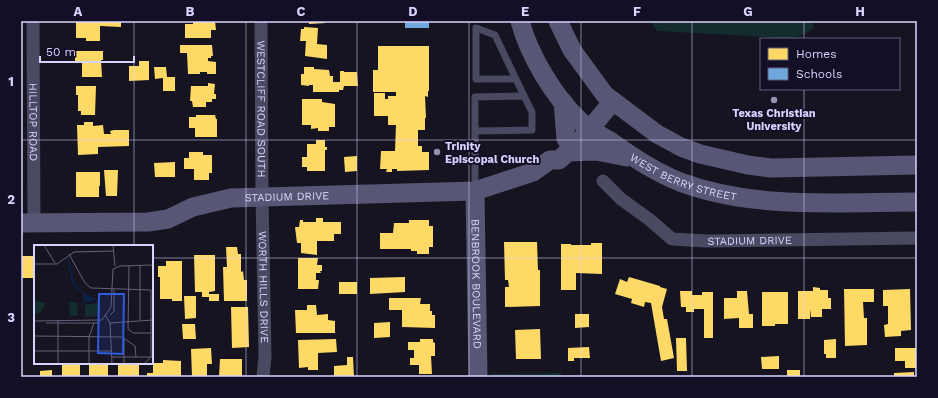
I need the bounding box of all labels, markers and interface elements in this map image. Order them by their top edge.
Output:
text: A [74,4,83,19]
text: B [186,4,195,19]
text: C [297,4,306,19]
text: D [408,4,418,19]
text: E [521,4,529,19]
text: F [633,4,641,19]
text: G [743,4,753,19]
text: H [855,4,865,19]
scale bar [40,38,134,64]
legend [760,38,900,90]
street label: WESTCLIFF ROAD SOUTH [255,40,268,178]
text: 50 m [46,45,76,59]
text: Homes [796,47,837,61]
text: Schools [796,67,842,81]
text: 1 [8,74,14,89]
street label: HILLTOP ROAD [27,83,40,161]
marker: Texas Christian University [769,95,779,105]
place label: Texas Christian University [732,107,816,133]
place label: Trinity Episcopal Church [445,140,540,166]
marker: Trinity Episcopal Church [432,147,442,157]
street label: WEST BERRY STREET [628,150,738,203]
street label: STADIUM DRIVE [245,189,329,204]
text: 2 [7,192,15,207]
street label: BENBROOK BOULEVARD [469,219,484,349]
street label: WORTH HILLS DRIVE [256,231,271,343]
street label: STADIUM DRIVE [707,233,792,247]
inset map [34,245,153,364]
text: 3 [7,310,15,325]

